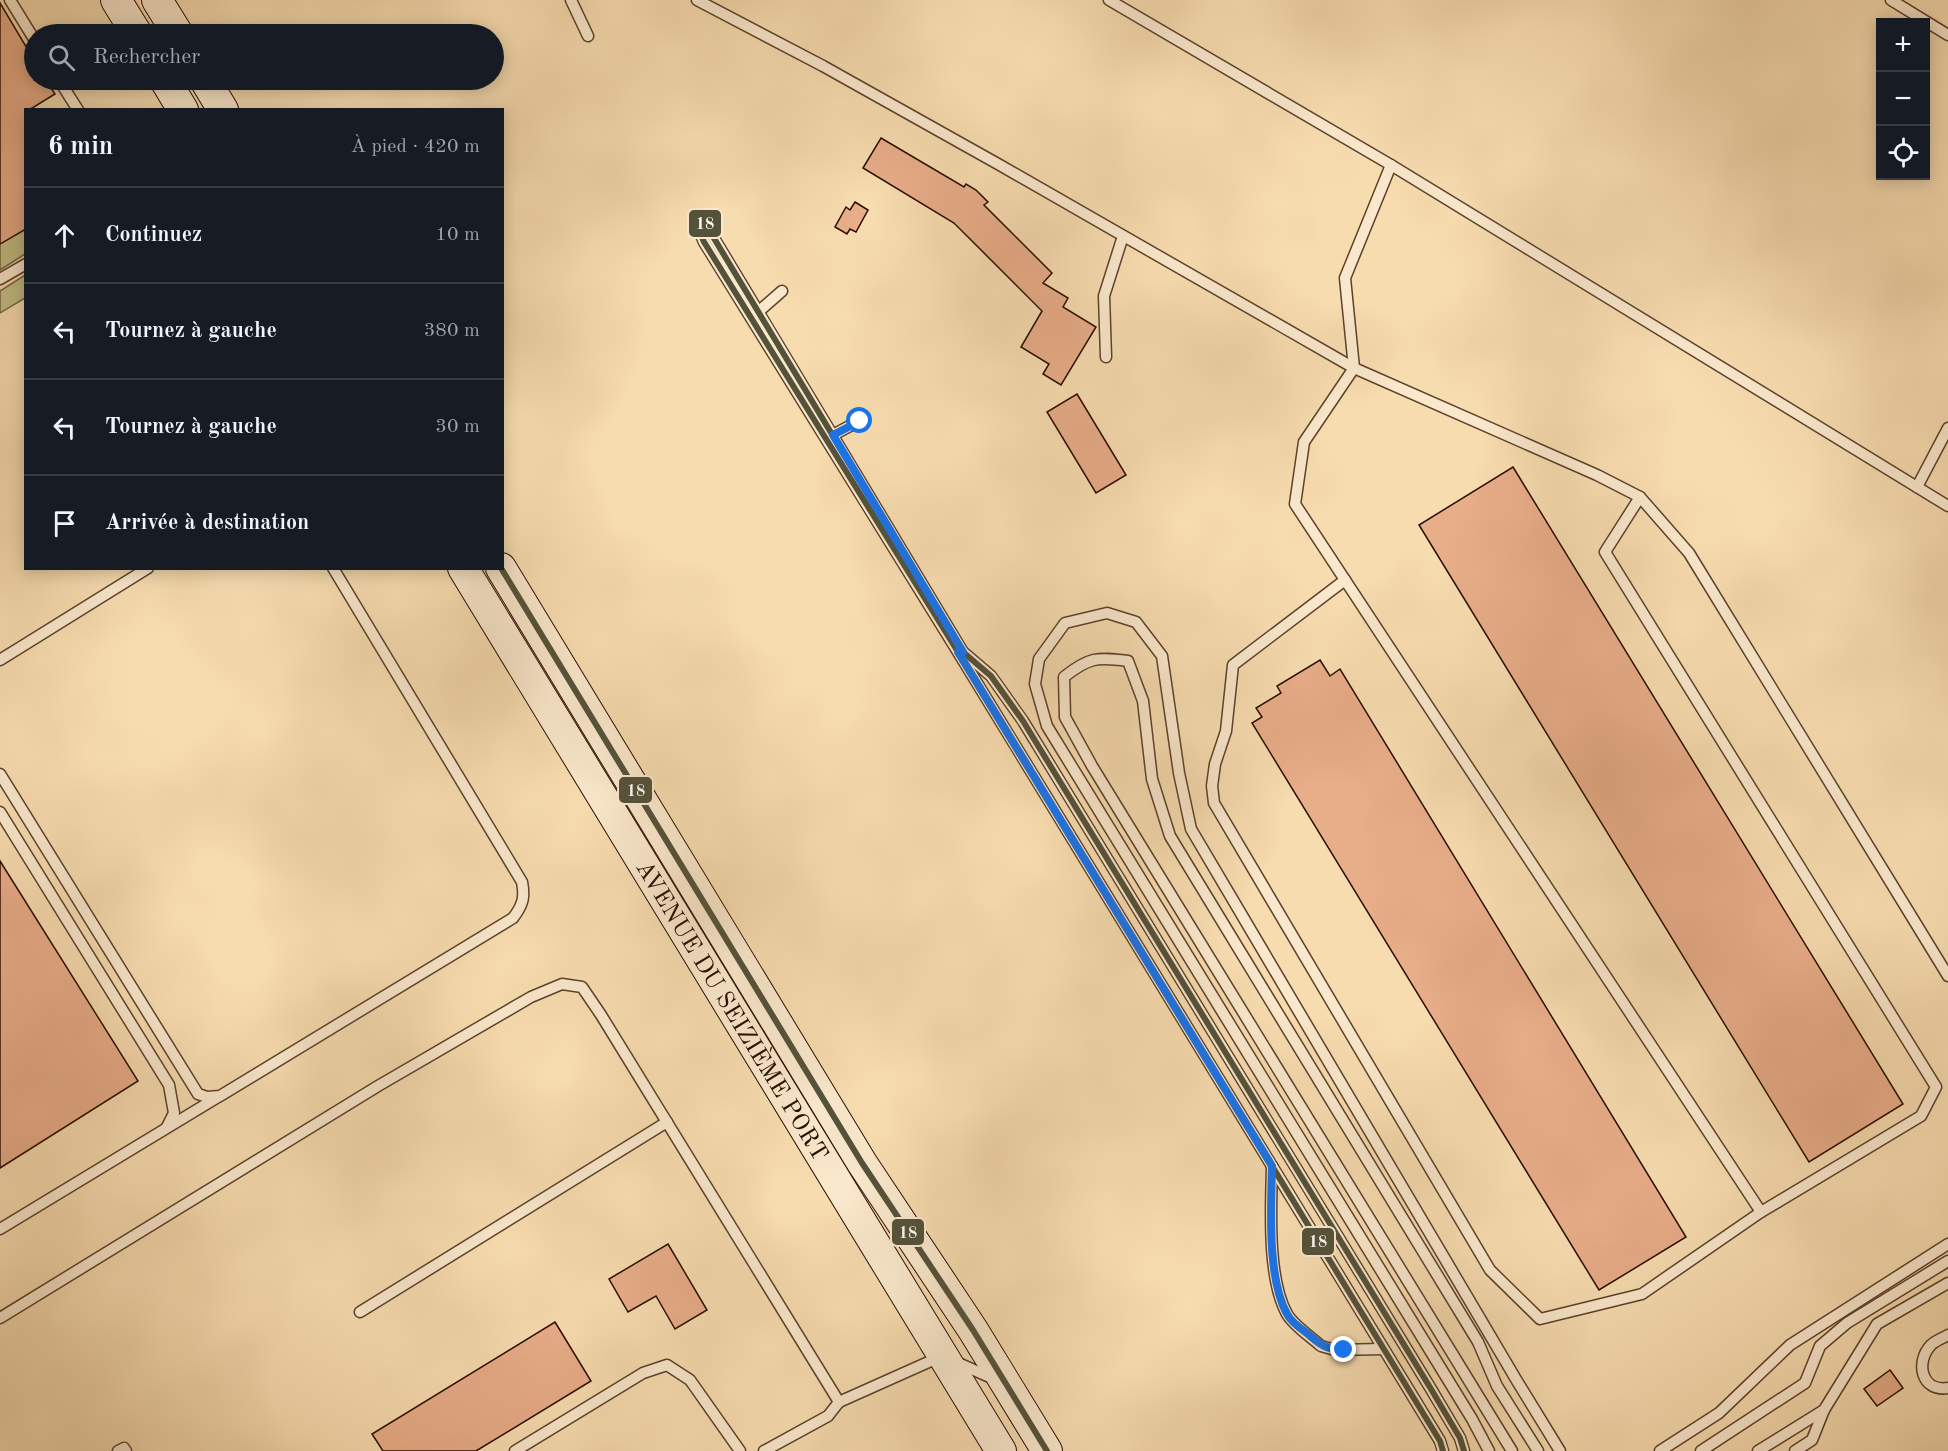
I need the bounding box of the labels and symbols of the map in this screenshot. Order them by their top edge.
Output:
line badge: 18 [688,209,722,238]
text: 18 [696,217,714,233]
route start [846,407,872,433]
line badge: 18 [618,776,653,804]
text: 18 [627,784,645,800]
street label: AVENUE DU SEIZIÈME PORT [630,857,831,1166]
line badge: 18 [891,1218,925,1246]
text: 18 [899,1226,917,1242]
line badge: 18 [1301,1227,1335,1256]
text: 18 [1309,1235,1327,1251]
route end [1330,1336,1356,1362]

